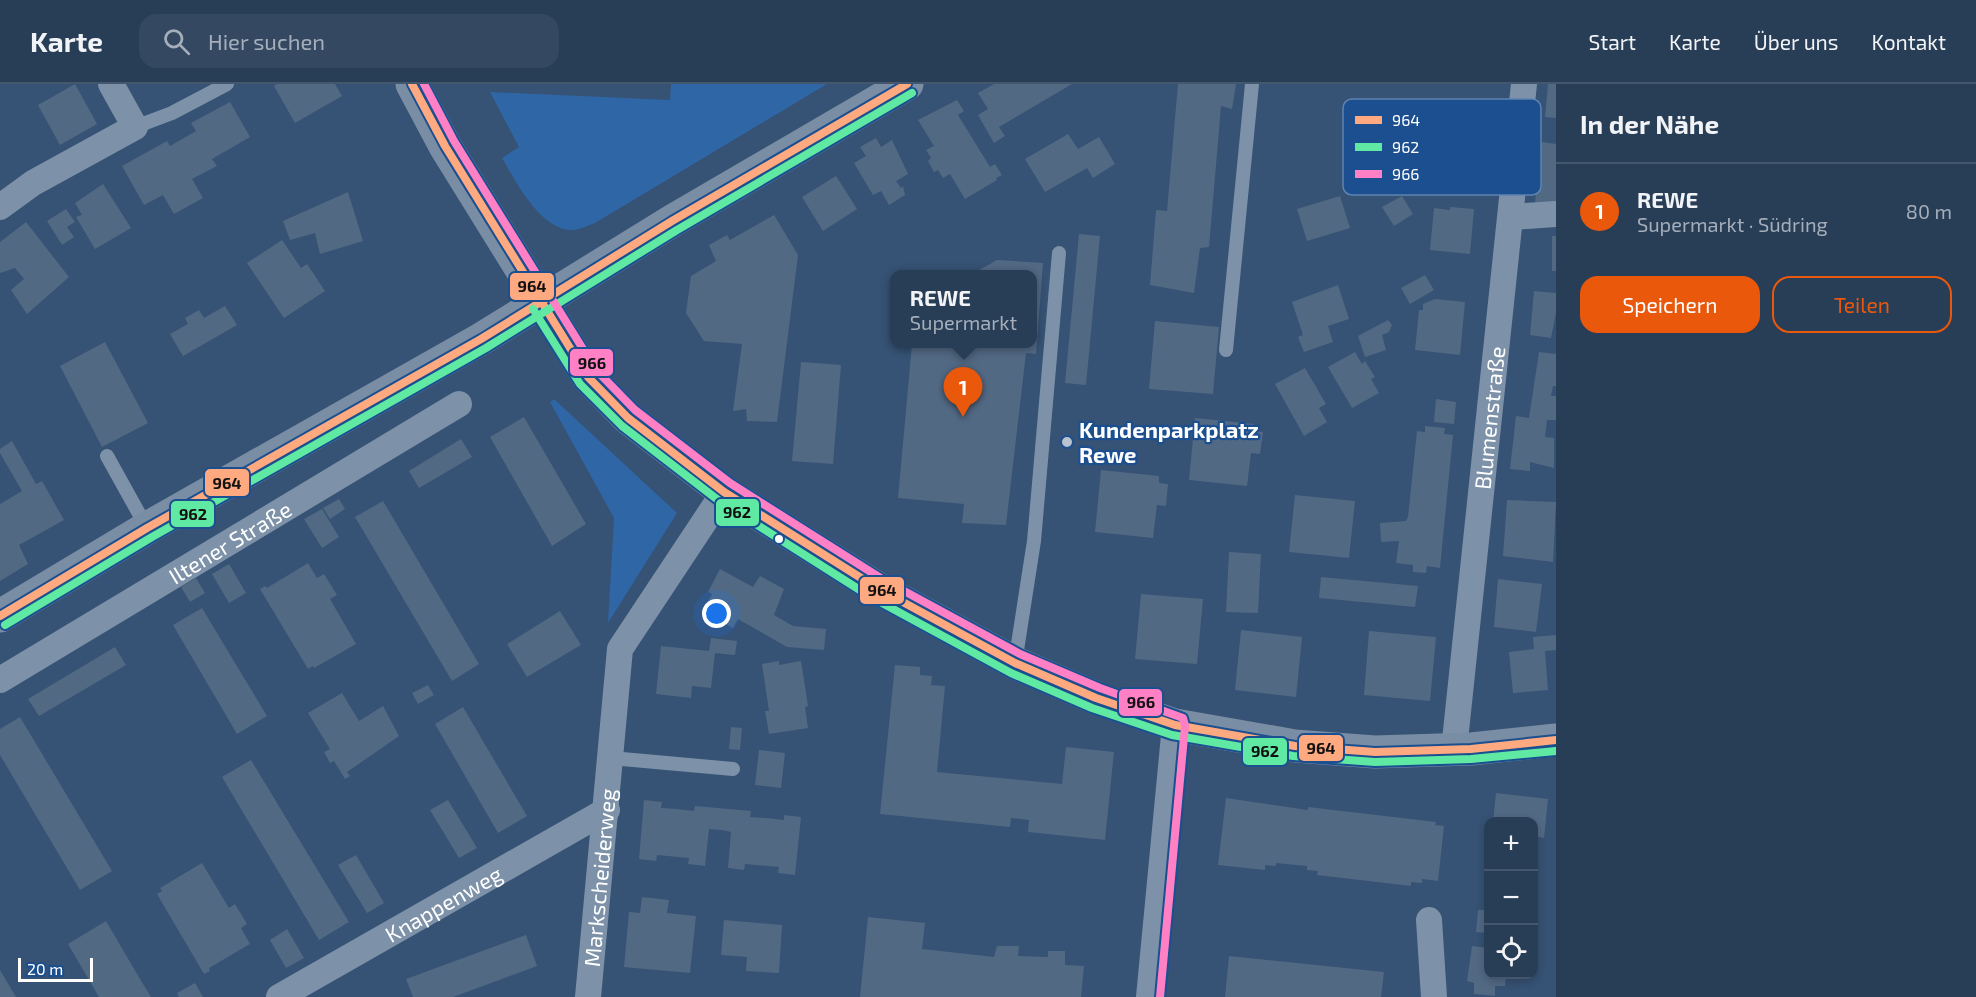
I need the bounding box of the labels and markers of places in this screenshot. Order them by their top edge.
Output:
pin: 1 [944,368,982,417]
place label: Kundenparkplatz Rewe [1079,416,1259,467]
marker: Kundenparkplatz Rewe [1060,435,1074,449]
unlabelled marker [773,533,785,545]

